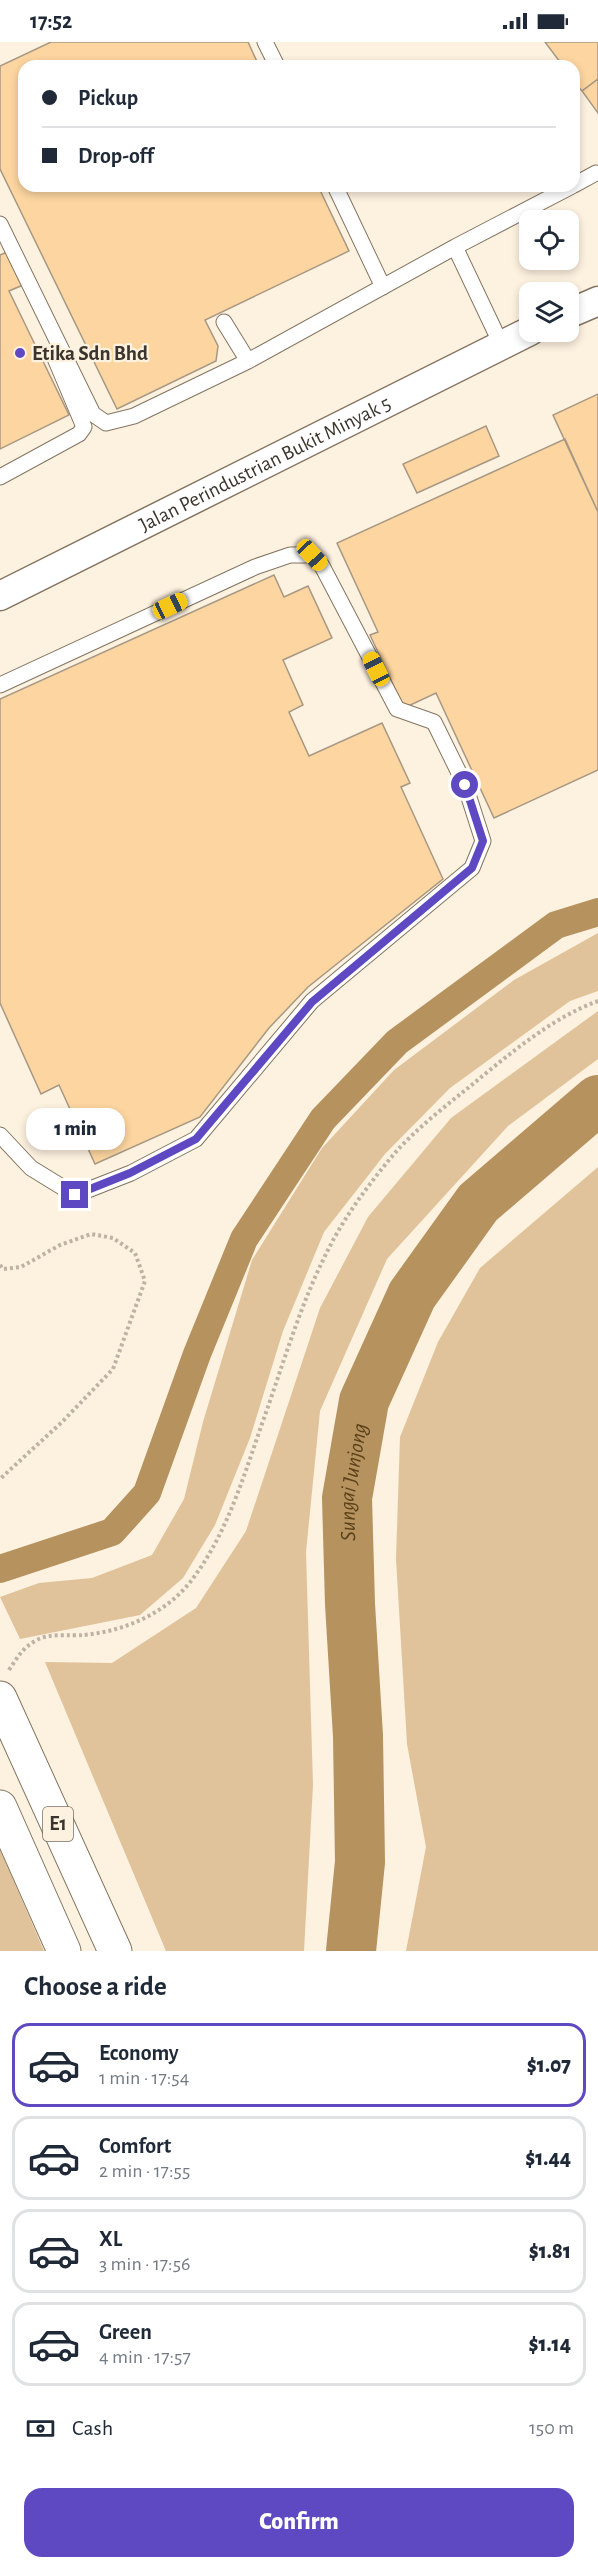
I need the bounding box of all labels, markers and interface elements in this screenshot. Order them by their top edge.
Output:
text: 17:52 [30,10,72,32]
text: Pickup [78,87,138,109]
text: Drop-off [78,145,154,167]
map controls [519,210,579,342]
button: locate [519,210,579,270]
button: layers [519,282,579,342]
place label: Etika Sdn Bhd [32,343,148,364]
marker: Etika Sdn Bhd [13,346,27,360]
street label: Jalan Perindustrian Bukit Minyak 5 [136,392,394,535]
car [293,536,331,574]
car [150,590,190,622]
car [360,649,392,689]
route start [451,771,478,798]
callout: 1 min [26,1108,124,1150]
text: 1 min [54,1119,97,1139]
route end [61,1181,88,1208]
water label: Sungai Junjong [336,1421,371,1542]
road number: E1 [43,1807,73,1841]
text: Choose a ride [24,1973,167,2000]
icon: car [27,2038,81,2092]
text: Economy [99,2042,179,2064]
text: $1.07 [527,2054,571,2076]
text: 1 min · 17:54 [99,2068,189,2088]
icon: car [27,2131,81,2185]
text: Comfort [99,2135,171,2157]
text: $1.44 [525,2147,571,2169]
text: 2 min · 17:55 [99,2161,190,2181]
icon: car [27,2224,81,2278]
text: XL [99,2228,122,2250]
text: $1.81 [529,2240,571,2262]
text: 3 min · 17:56 [99,2254,190,2274]
icon: car [27,2317,81,2371]
text: Green [99,2321,152,2343]
text: $1.14 [528,2333,571,2355]
text: 4 min · 17:57 [99,2347,191,2367]
icon: cash [24,2412,57,2445]
text: Cash [72,2417,113,2439]
text: 150 m [529,2418,574,2438]
button: Confirm [24,2488,574,2557]

